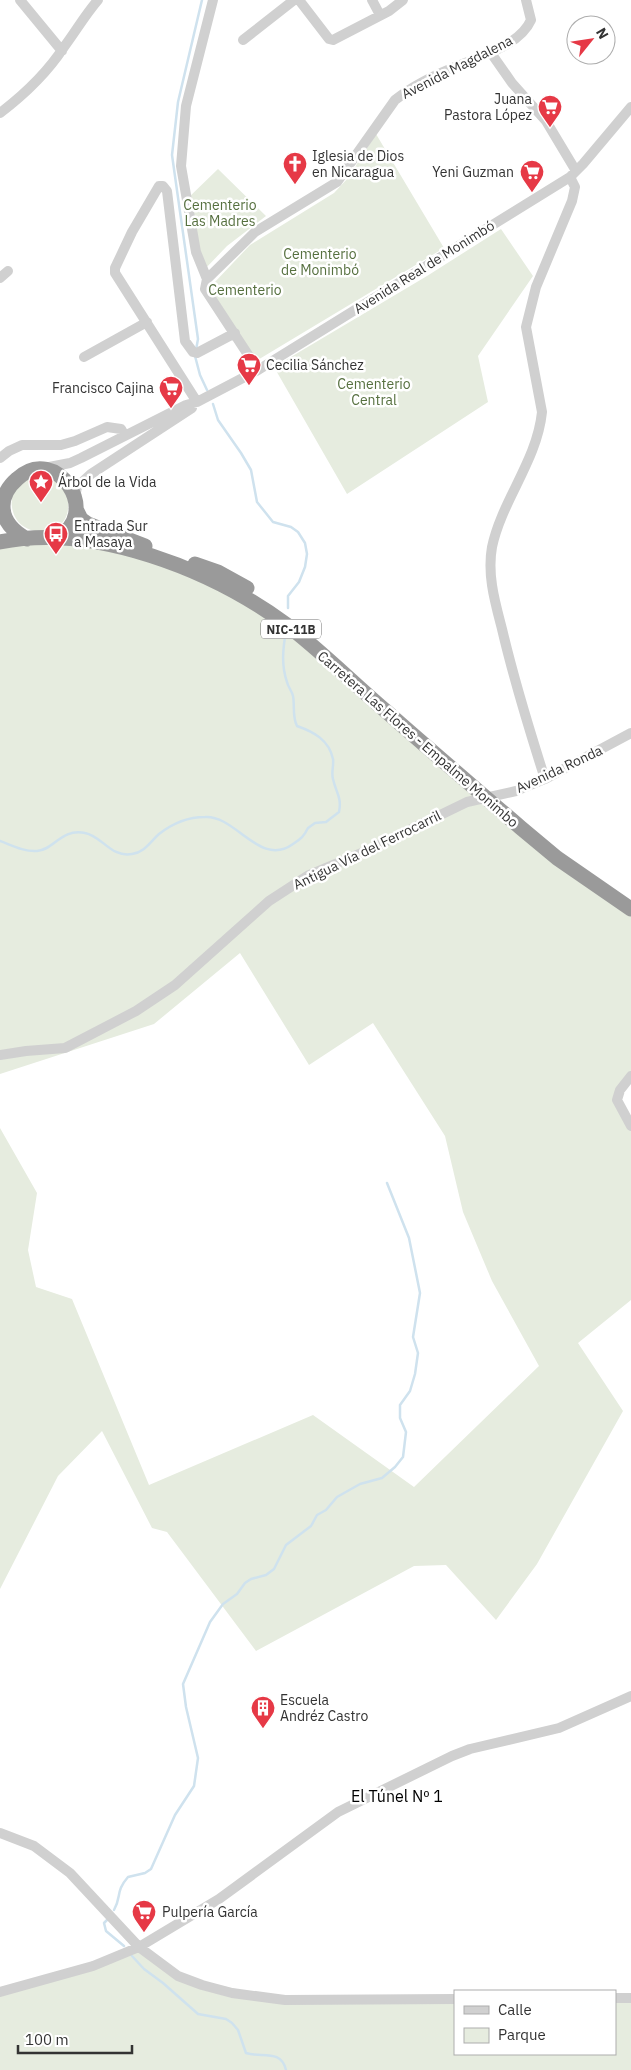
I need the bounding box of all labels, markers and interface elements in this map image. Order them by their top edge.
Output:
north arrow [566,15,616,65]
text: N [592,25,613,42]
street label: Avenida Magdalena [398,31,516,103]
place label: Juana Pastora López [444,90,533,124]
supermarket icon: Juana Pastora López [537,94,563,128]
place label: Iglesia de Dios en Nicaragua [312,147,404,181]
church icon: Iglesia de Dios en Nicaragua [282,151,308,185]
supermarket icon: Yeni Guzman [519,159,545,193]
place label: Yeni Guzman [432,163,514,181]
park label: Cementerio Las Madres [183,196,257,230]
street label: Avenida Real de Monimbó [350,216,498,318]
park label: Cementerio de Monimbó [281,245,359,279]
park label: Cementerio [208,281,282,299]
supermarket icon: Cecilia Sánchez [236,352,262,386]
place label: Cecilia Sánchez [266,356,364,374]
supermarket icon: Francisco Cajina [158,375,184,409]
park label: Cementerio Central [337,375,411,409]
place label: Francisco Cajina [52,379,155,397]
place icon: Árbol de la Vida [28,469,54,503]
place label: Árbol de la Vida [58,472,157,491]
place label: Entrada Sur a Masaya [74,517,148,551]
bus stop icon: Entrada Sur a Masaya [43,521,69,555]
road number: NIC-11B [261,620,321,638]
street label: Carretera Las Flores - Empalme Monimbo [314,647,522,831]
street label: Avenida Ronda [513,741,606,797]
street label: Antigua Vía del Ferrocarril [290,806,444,894]
place label: Escuela Andréz Castro [280,1691,368,1725]
building icon: Escuela Andréz Castro [250,1695,276,1729]
district label: El Túnel Nº 1 [351,1786,443,1806]
supermarket icon: Pulpería García [131,1899,157,1933]
place label: Pulpería García [162,1903,258,1921]
legend [454,1990,616,2055]
text: Calle [498,2000,532,2019]
scale bar [18,2022,131,2054]
text: Parque [498,2025,546,2044]
text: 100 m [25,2030,69,2049]

